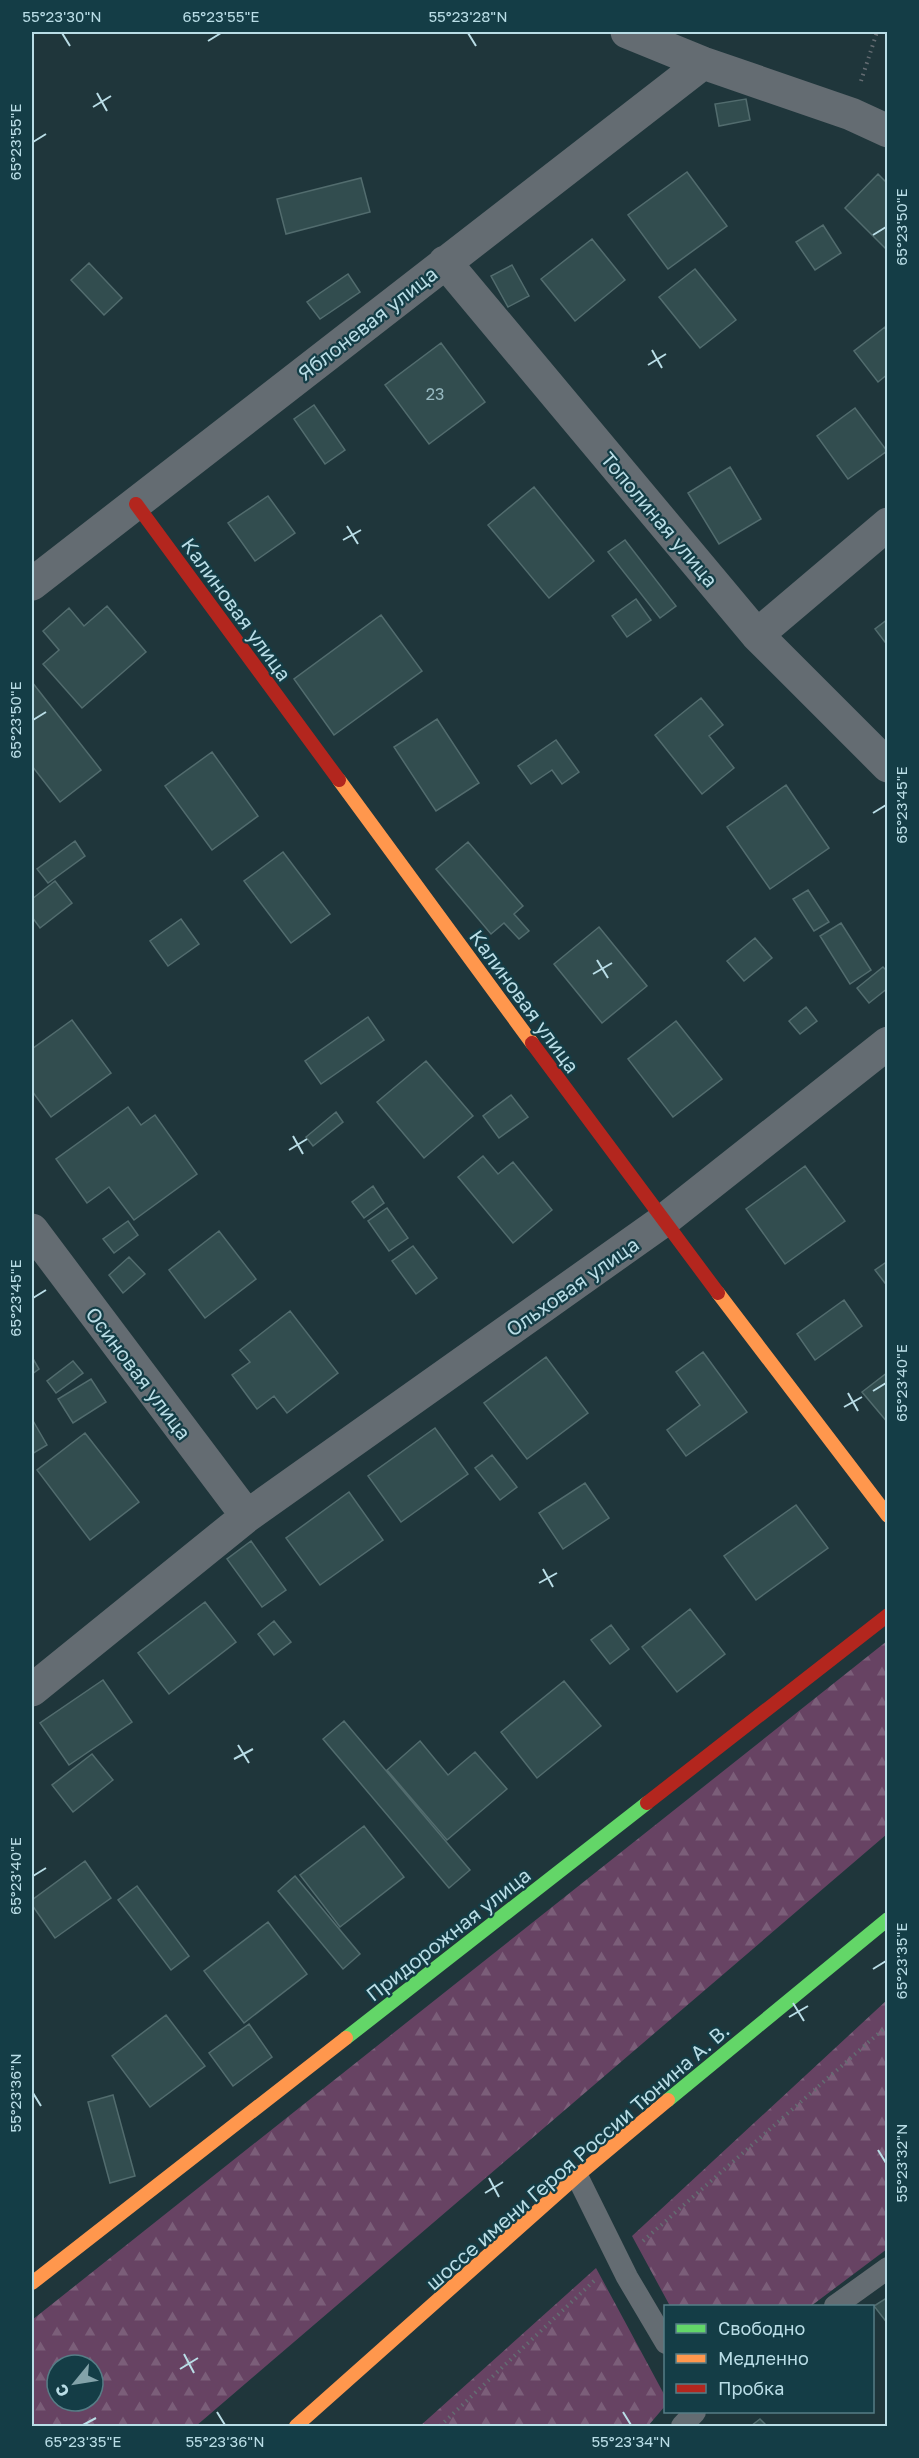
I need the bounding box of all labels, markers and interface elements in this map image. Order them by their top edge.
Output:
text: 55°23'30"N [22,7,102,25]
text: 65°23'55"E [183,7,259,25]
text: 55°23'28"N [428,7,508,25]
text: 65°23'55"E [6,104,24,180]
text: 65°23'50"E [892,188,910,266]
street label: Яблоневая улица [292,261,442,385]
house number: 23 [426,384,444,404]
street label: Тополиная улица [597,447,723,591]
street label: Калиновая улица [177,533,297,685]
text: 65°23'50"E [6,681,24,759]
text: 65°23'45"E [892,766,910,844]
street label: Калиновая улица [465,925,585,1077]
street label: Ольховая улица [501,1231,643,1341]
text: 65°23'45"E [6,1259,24,1337]
street label: Осиновая улица [81,1302,197,1444]
text: 65°23'40"E [892,1344,910,1422]
text: 65°23'40"E [6,1837,24,1915]
street label: Придорожная улица [361,1862,535,2006]
text: 65°23'35"E [892,1923,910,1999]
street label: шоссе имени Героя России Тюнина А. В. [420,2018,734,2294]
text: 55°23'36"N [6,2053,24,2133]
text: 55°23'32"N [892,2124,910,2202]
legend [664,2305,874,2413]
text: Свободно [718,2317,805,2339]
text: Медленно [718,2347,809,2369]
north arrow [45,2353,105,2413]
text: Пробка [718,2377,784,2399]
text: С [51,2381,74,2400]
text: 65°23'35"E [45,2432,121,2450]
text: 55°23'36"N [185,2432,265,2450]
text: 55°23'34"N [591,2432,671,2450]

